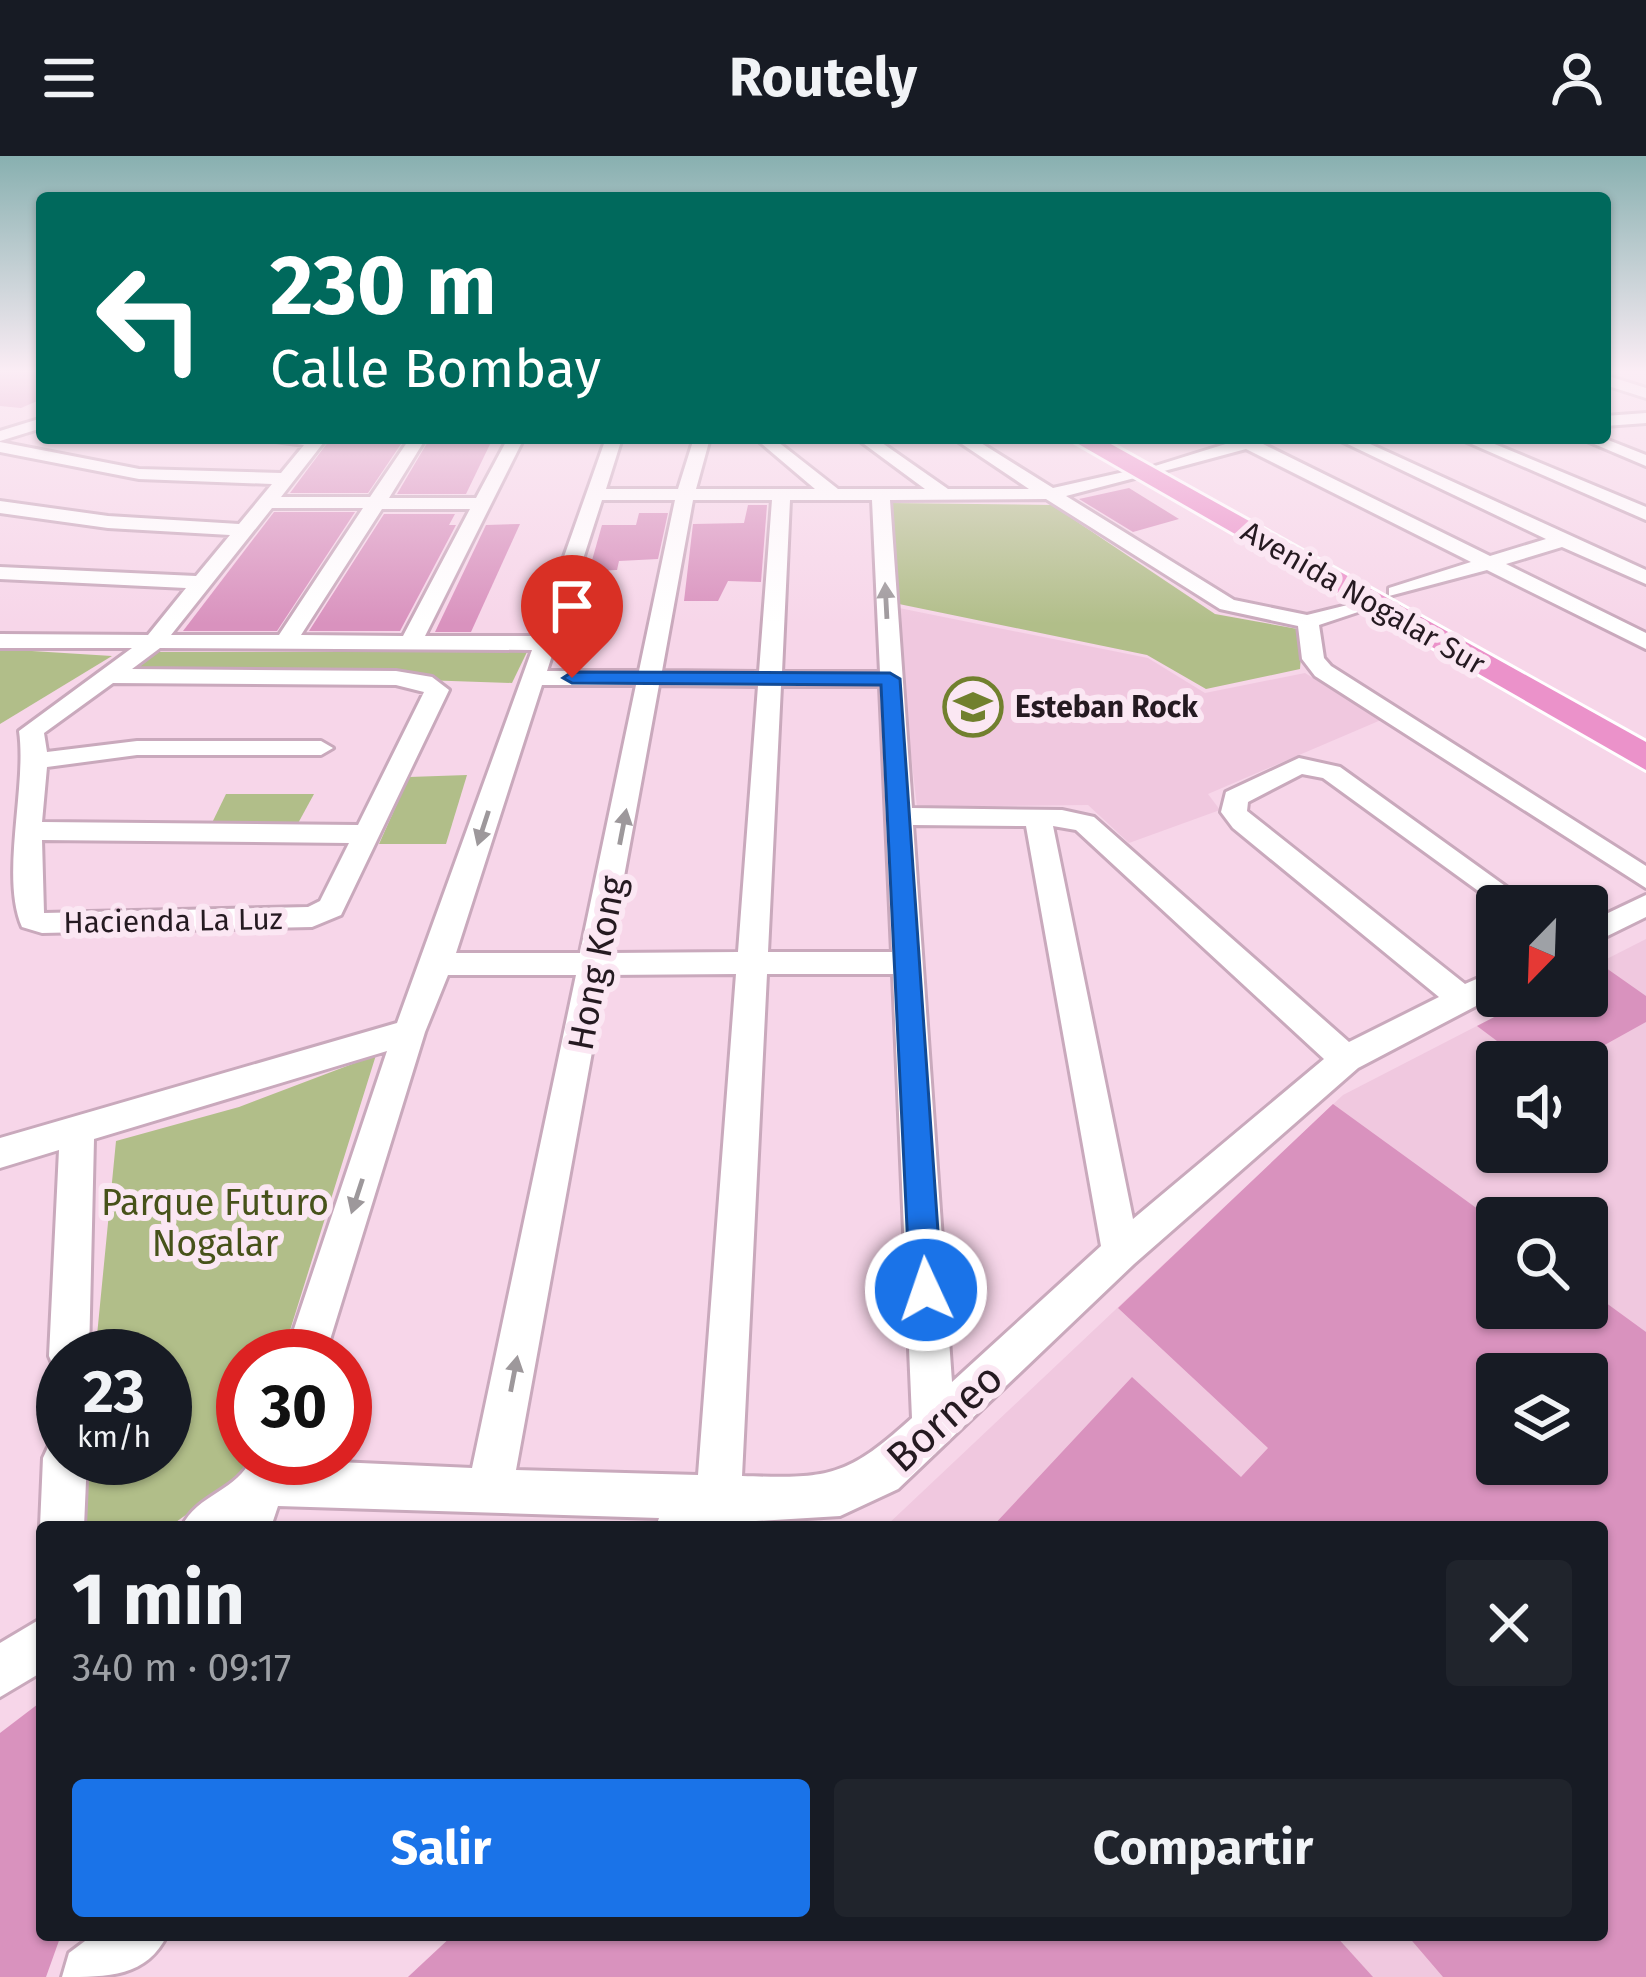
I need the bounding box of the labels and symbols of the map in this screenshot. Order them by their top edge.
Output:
street label: Avenida Nogalar Sur [1235,514,1492,683]
pin [521,555,623,678]
one-way arrow [876,581,895,619]
school or university icon: Esteban Rock [942,676,1004,738]
place label: Esteban Rock [1015,689,1198,725]
one-way arrow [614,808,633,845]
one-way arrow [472,810,491,847]
street label: Hong Kong [559,872,635,1054]
north arrow [1476,885,1608,1017]
street label: Hacienda La Luz [63,901,283,941]
one-way arrow [346,1178,365,1215]
park label: Parque Futuro Nogalar [101,1181,329,1266]
position arrow [863,1227,989,1353]
speed limit sign: 30 [216,1329,372,1485]
street label: Borneo [877,1353,1013,1483]
one-way arrow [505,1355,524,1392]

